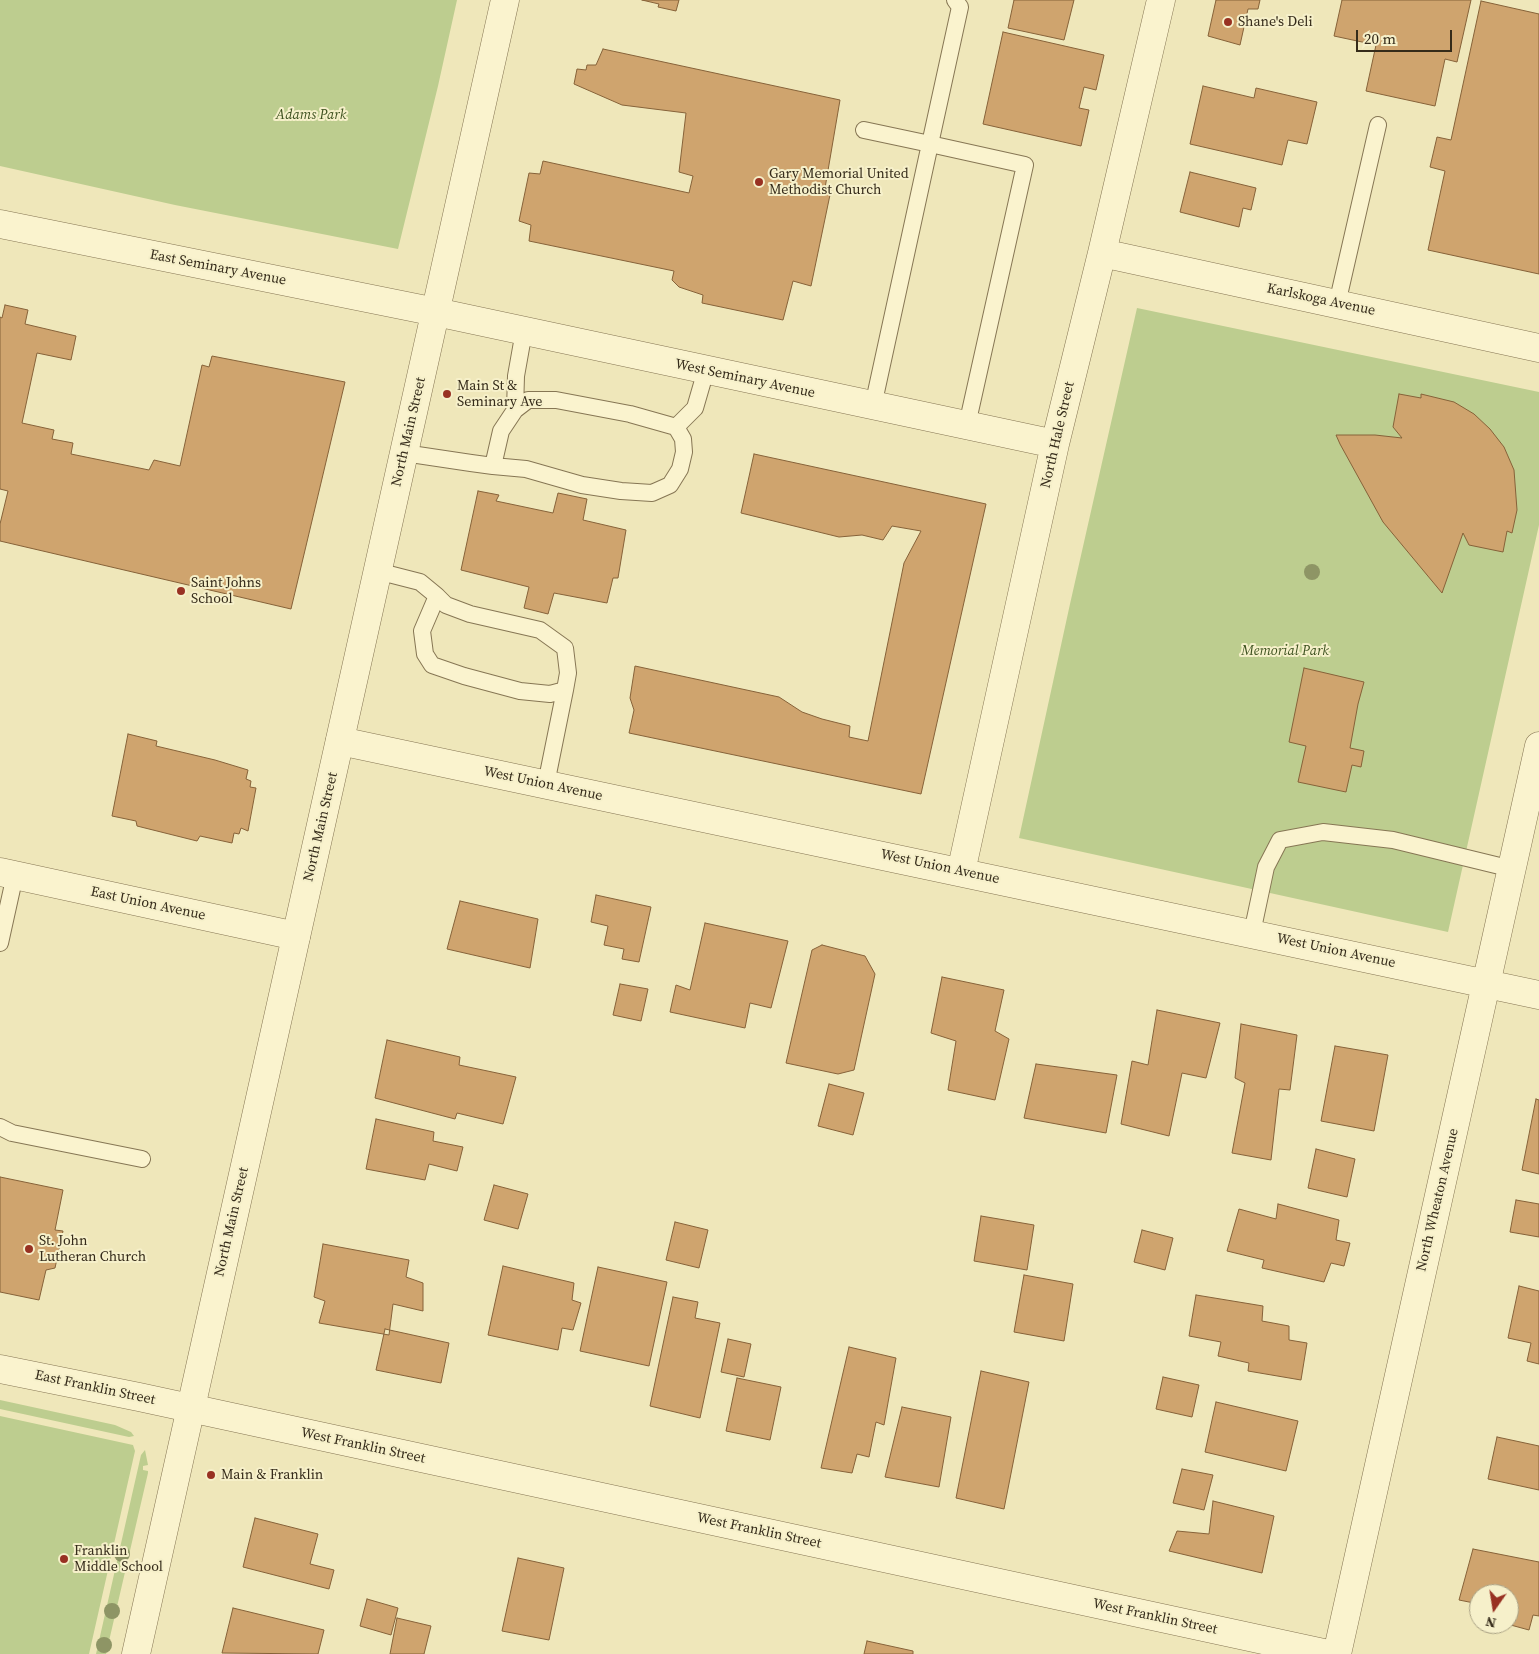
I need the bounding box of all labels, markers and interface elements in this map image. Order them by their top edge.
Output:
place label: Shane's Deli [1238,14,1313,30]
marker: Shane's Deli [1222,16,1234,28]
scale bar [1359,20,1455,52]
text: 20 m [1364,28,1396,49]
park label: Adams Park [276,107,346,123]
place label: Gary Memorial United Methodist Church [769,166,909,198]
marker: Gary Memorial United Methodist Church [753,176,765,188]
street label: East Seminary Avenue [148,247,288,289]
street label: Karlskoga Avenue [1265,280,1377,320]
street label: West Seminary Avenue [674,356,816,402]
street label: North Main Street [388,376,430,488]
place label: Main St & Seminary Ave [457,378,543,411]
street label: North Hale Street [1038,380,1078,490]
marker: Main St & Seminary Ave [441,388,453,400]
place label: Saint Johns School [191,575,261,608]
marker: Saint Johns School [175,585,187,597]
park label: Memorial Park [1241,643,1329,659]
street label: West Union Avenue [482,763,604,805]
street label: North Main Street [300,771,342,883]
street label: West Union Avenue [879,846,1001,888]
street label: East Union Avenue [89,884,207,924]
street label: West Union Avenue [1275,930,1397,972]
street label: North Wheaton Avenue [1413,1127,1463,1273]
street label: North Main Street [211,1166,253,1278]
place label: St. John Lutheran Church [39,1233,146,1266]
marker: St. John Lutheran Church [23,1243,35,1255]
street label: East Franklin Street [33,1367,157,1409]
street label: West Franklin Street [299,1425,427,1467]
place label: Main & Franklin [221,1467,323,1483]
marker: Main & Franklin [205,1469,217,1481]
street label: West Franklin Street [695,1510,823,1552]
place label: Franklin Middle School [74,1543,163,1575]
marker: Franklin Middle School [58,1553,70,1565]
north arrow [1469,1584,1519,1634]
street label: West Franklin Street [1091,1596,1219,1638]
text: N [1484,1612,1498,1634]

